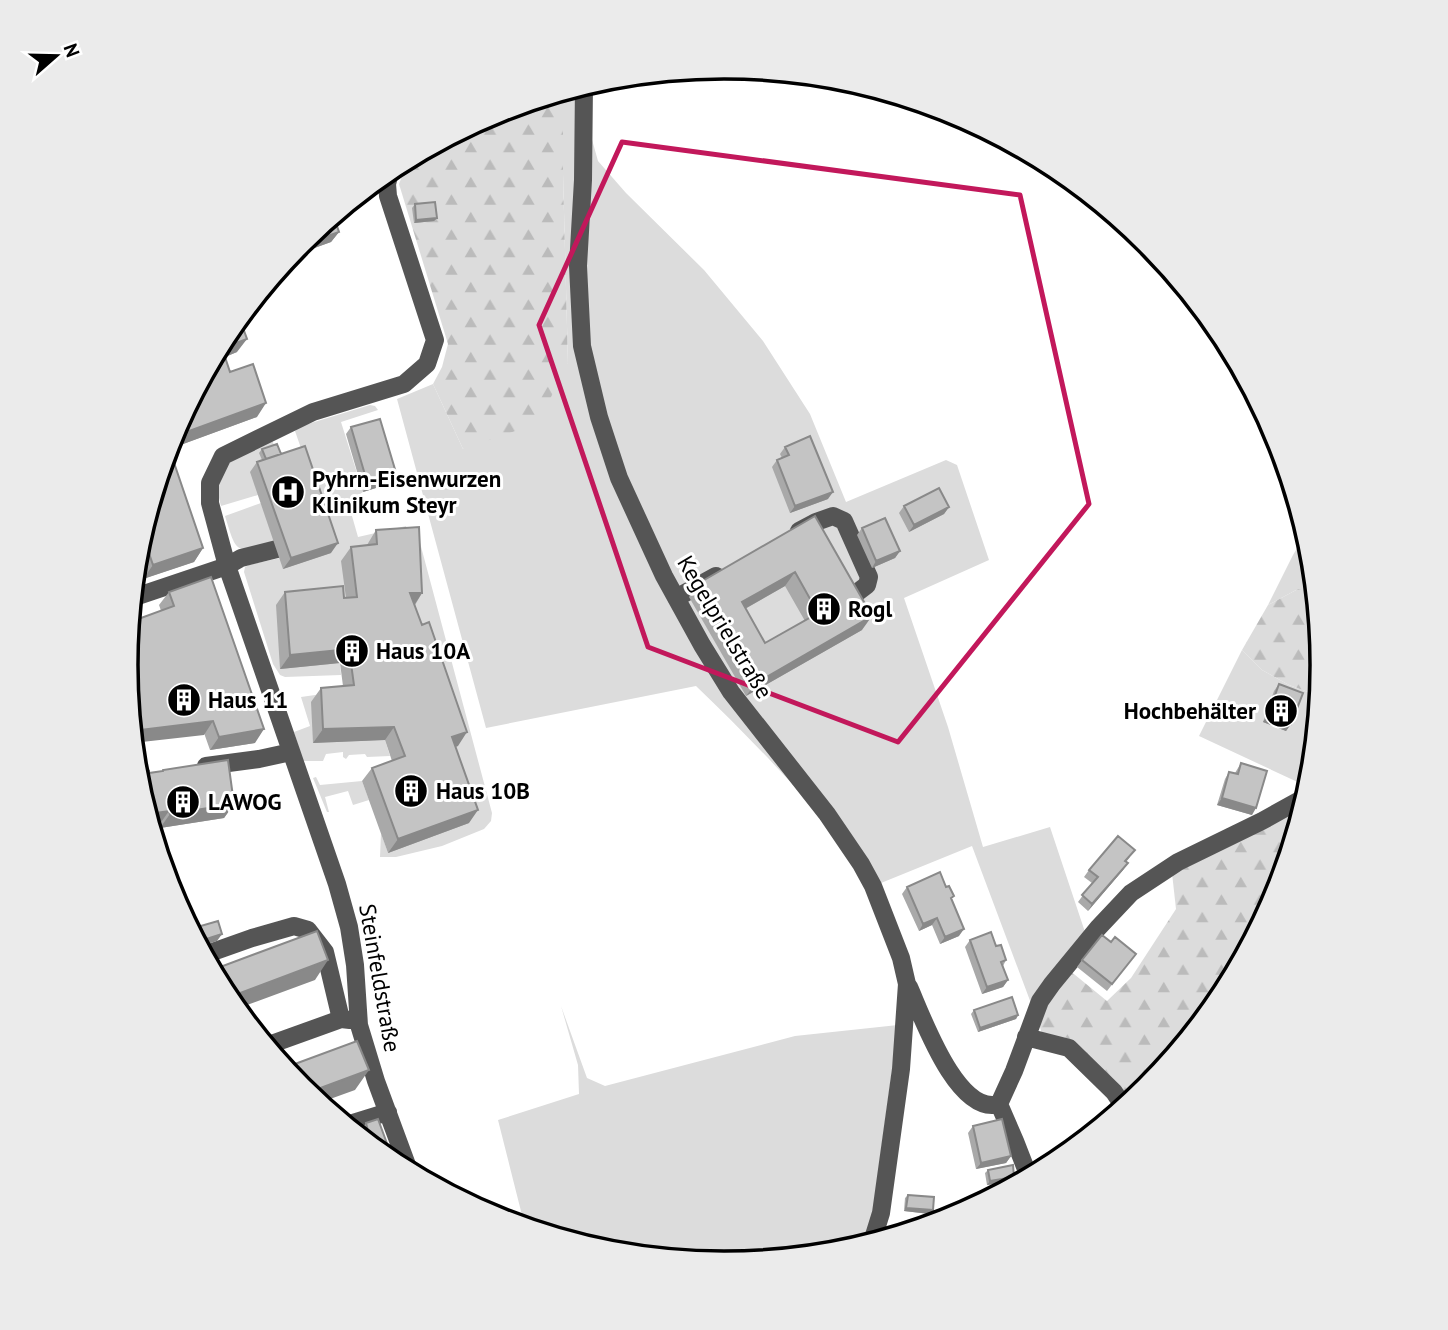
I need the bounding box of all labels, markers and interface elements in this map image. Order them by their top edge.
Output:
north arrow [21,21,91,91]
text: N [59,40,85,60]
place label: Pyhrn-Eisenwurzen Klinikum Steyr [312,464,501,519]
hospital icon: Pyhrn-Eisenwurzen Klinikum Steyr [269,473,307,511]
street label: Kegelprielstraße [671,550,780,704]
building icon: Rogl [805,590,843,628]
place label: Rogl [848,594,892,623]
building icon: Haus 10A [333,632,371,670]
place label: Haus 10A [376,636,470,665]
building icon: Haus 11 [165,681,203,719]
place label: Haus 11 [208,685,288,714]
building icon: Hochbehälter [1262,692,1300,730]
place label: Hochbehälter [1124,696,1257,725]
building icon: Haus 10B [392,772,430,810]
place label: Haus 10B [436,776,530,805]
building icon: LAWOG [164,783,202,821]
place label: LAWOG [208,787,282,816]
street label: Steinfeldstraße [353,902,408,1054]

